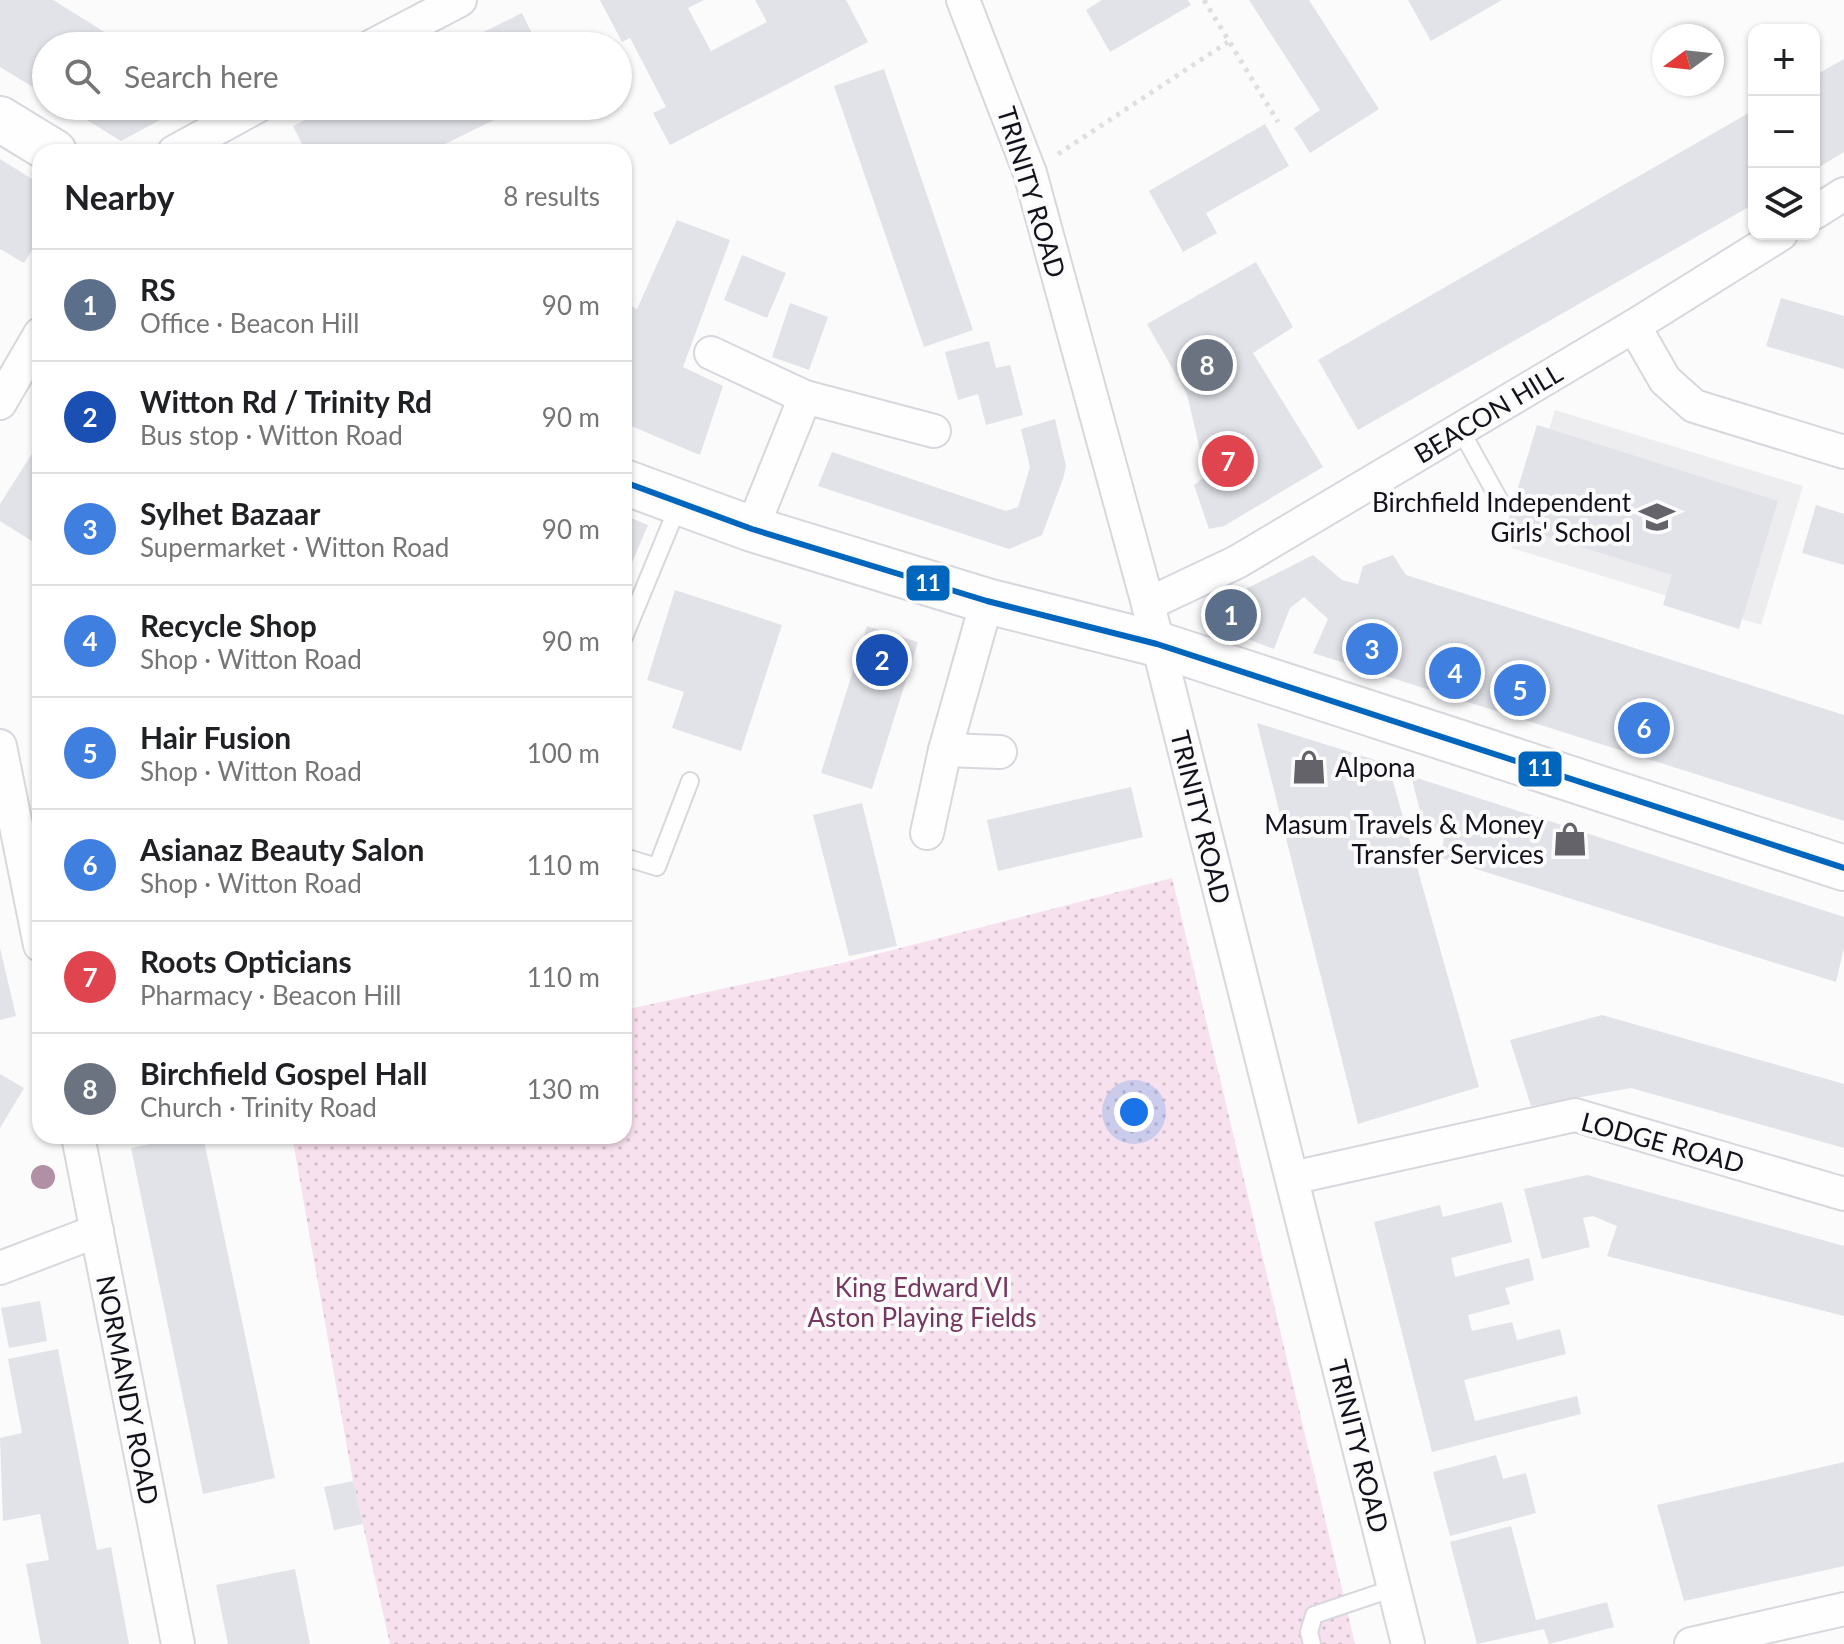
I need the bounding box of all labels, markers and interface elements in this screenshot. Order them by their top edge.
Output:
north arrow [1652,24,1724,96]
map controls [1748,24,1820,240]
button: + [1748,24,1820,96]
search box [32,32,632,120]
icon: search [60,54,104,98]
text: Search here [124,58,279,94]
button: − [1748,96,1820,168]
street label: TRINITY ROAD [991,103,1073,281]
button: layers [1748,168,1820,240]
text: Nearby [64,176,175,217]
text: 8 results [503,180,600,212]
text: RS [140,271,176,307]
text: 1 [82,289,98,321]
text: 90 m [542,289,600,321]
text: Office · Beacon Hill [140,307,359,339]
pin: 8 [1181,335,1233,395]
street label: BEACON HILL [1408,356,1568,470]
text: Witton Rd / Trinity Rd [140,383,432,419]
text: 2 [82,401,98,433]
text: 90 m [542,401,600,433]
text: Bus stop · Witton Road [140,419,403,451]
pin: 7 [1202,431,1254,491]
place label: Birchfield Independent Girls' School [1372,486,1632,548]
text: Sylhet Bazaar [140,495,320,531]
school or university icon: Birchfield Independent Girls' School [1638,498,1676,536]
text: 3 [82,513,98,545]
text: 90 m [542,513,600,545]
text: Supermarket · Witton Road [140,531,449,563]
line badge: 11 [905,564,951,602]
text: 11 [915,569,941,596]
pin: 1 [1205,585,1257,645]
text: Recycle Shop [140,607,317,643]
pin: 3 [1346,619,1398,679]
text: 4 [82,625,98,657]
text: 90 m [542,625,600,657]
pin: 2 [856,630,908,690]
text: Shop · Witton Road [140,643,362,675]
pin: 4 [1429,643,1481,703]
pin: 5 [1494,660,1546,720]
pin: 6 [1618,698,1670,758]
text: Hair Fusion [140,719,291,755]
street label: TRINITY ROAD [1164,727,1238,907]
text: 5 [82,737,98,769]
text: 100 m [527,737,600,769]
shop icon: Alpona [1290,748,1328,786]
line badge: 11 [1517,750,1563,788]
place label: Alpona [1335,751,1415,783]
text: 11 [1527,754,1553,781]
text: Shop · Witton Road [140,755,362,787]
place label: Masum Travels & Money Transfer Services [1264,808,1545,870]
shop icon: Masum Travels & Money Transfer Services [1551,820,1589,858]
text: Asianaz Beauty Salon [140,831,424,867]
text: 6 [82,849,98,881]
text: 110 m [527,849,600,881]
text: Shop · Witton Road [140,867,362,899]
text: Roots Opticians [140,943,352,979]
text: 7 [82,961,98,993]
text: 110 m [527,961,600,993]
text: Pharmacy · Beacon Hill [140,979,402,1011]
text: Birchfield Gospel Hall [140,1055,427,1091]
text: 8 [82,1073,98,1105]
text: 130 m [527,1073,600,1105]
text: Church · Trinity Road [140,1091,377,1123]
your location [1114,1092,1154,1132]
street label: LODGE ROAD [1578,1105,1748,1179]
park label: King Edward VI Aston Playing Fields [807,1271,1037,1333]
street label: NORMANDY ROAD [90,1273,166,1507]
street label: TRINITY ROAD [1322,1356,1396,1536]

